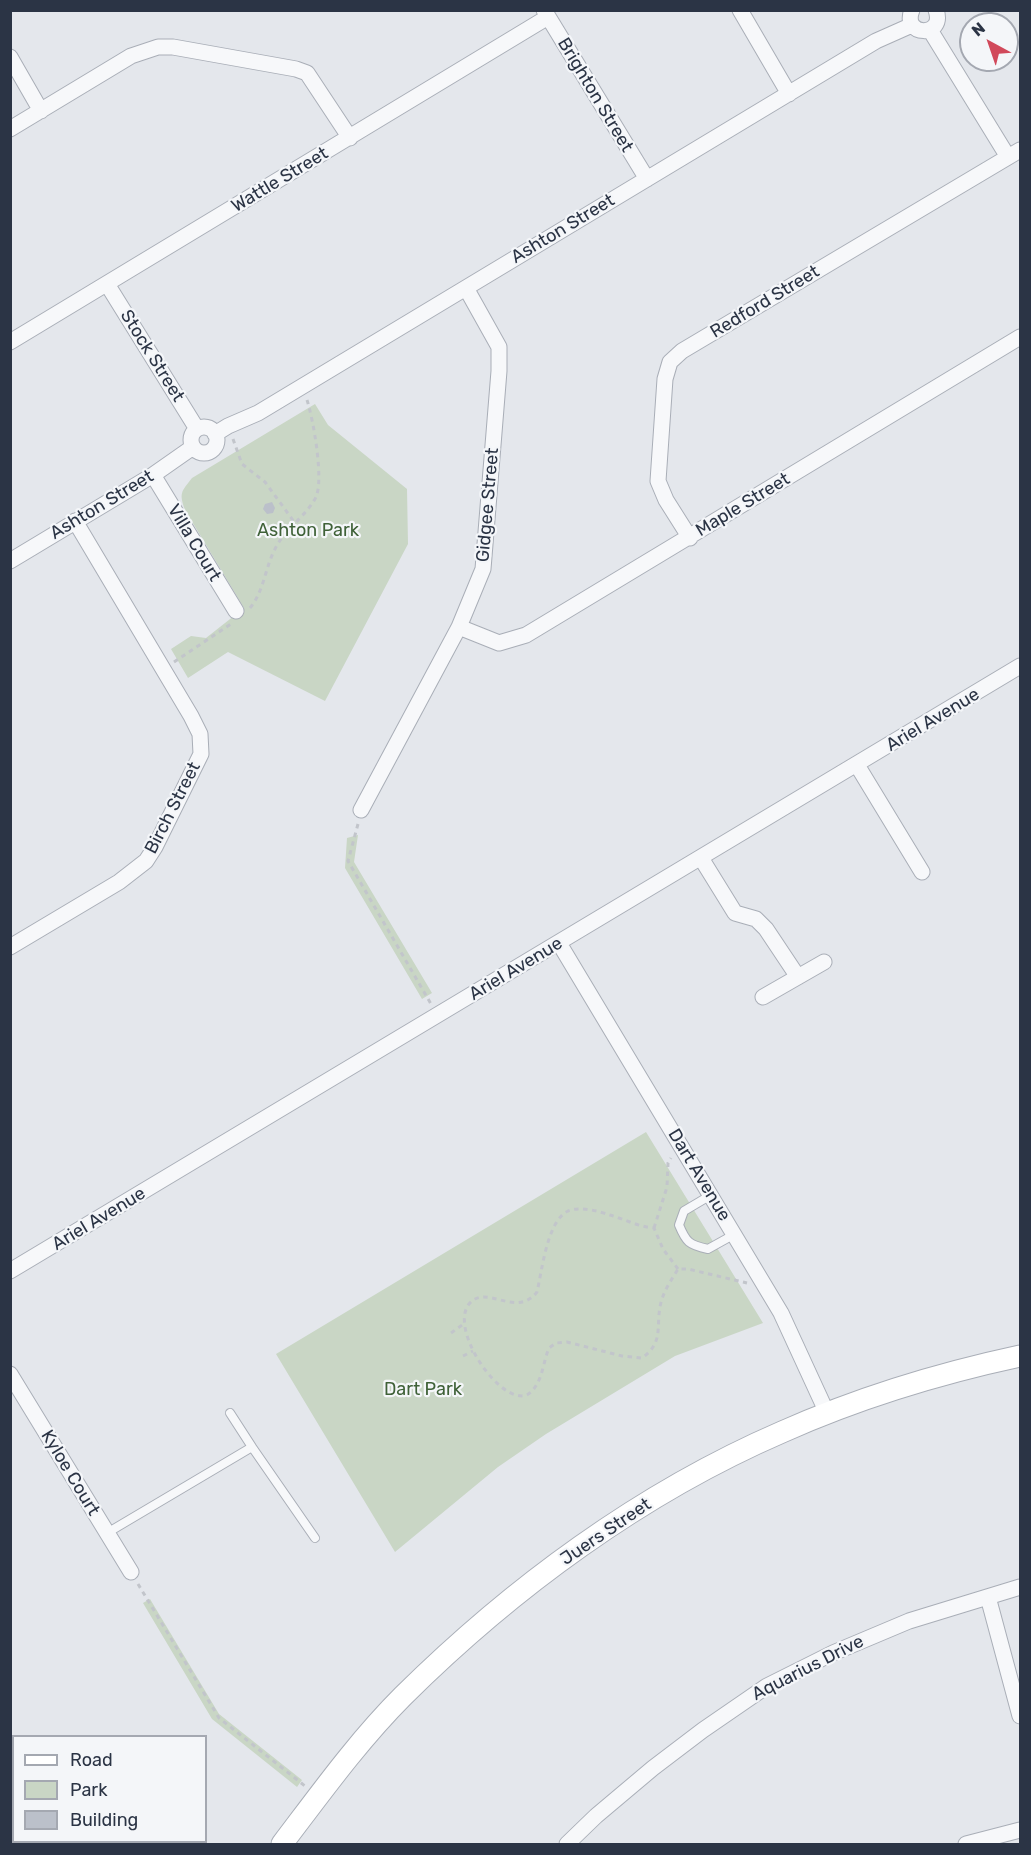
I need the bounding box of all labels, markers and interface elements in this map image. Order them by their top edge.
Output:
north arrow [959,12,1019,72]
text: N [968,18,989,40]
street label: Brighton Street [552,34,638,156]
street label: Wattle Street [228,143,332,217]
street label: Ashton Street [507,190,619,268]
street label: Redford Street [707,261,823,343]
street label: Stock Street [115,306,189,406]
street label: Gidgee Street [472,447,504,563]
street label: Ashton Street [46,466,158,544]
street label: Maple Street [692,468,794,542]
street label: Villa Court [163,500,225,586]
park label: Ashton Park [257,520,359,542]
street label: Ariel Avenue [882,684,984,756]
street label: Birch Street [141,758,205,858]
street label: Ariel Avenue [465,933,567,1005]
street label: Dart Avenue [663,1125,735,1225]
street label: Ariel Avenue [48,1183,150,1255]
park label: Dart Park [384,1379,462,1401]
street label: Kyloe Court [36,1426,104,1520]
street label: Juers Street [557,1494,655,1570]
street label: Aquarius Drive [749,1631,867,1705]
legend [12,1735,207,1843]
text: Road [70,1749,113,1771]
text: Park [70,1779,107,1801]
text: Building [70,1809,138,1831]

